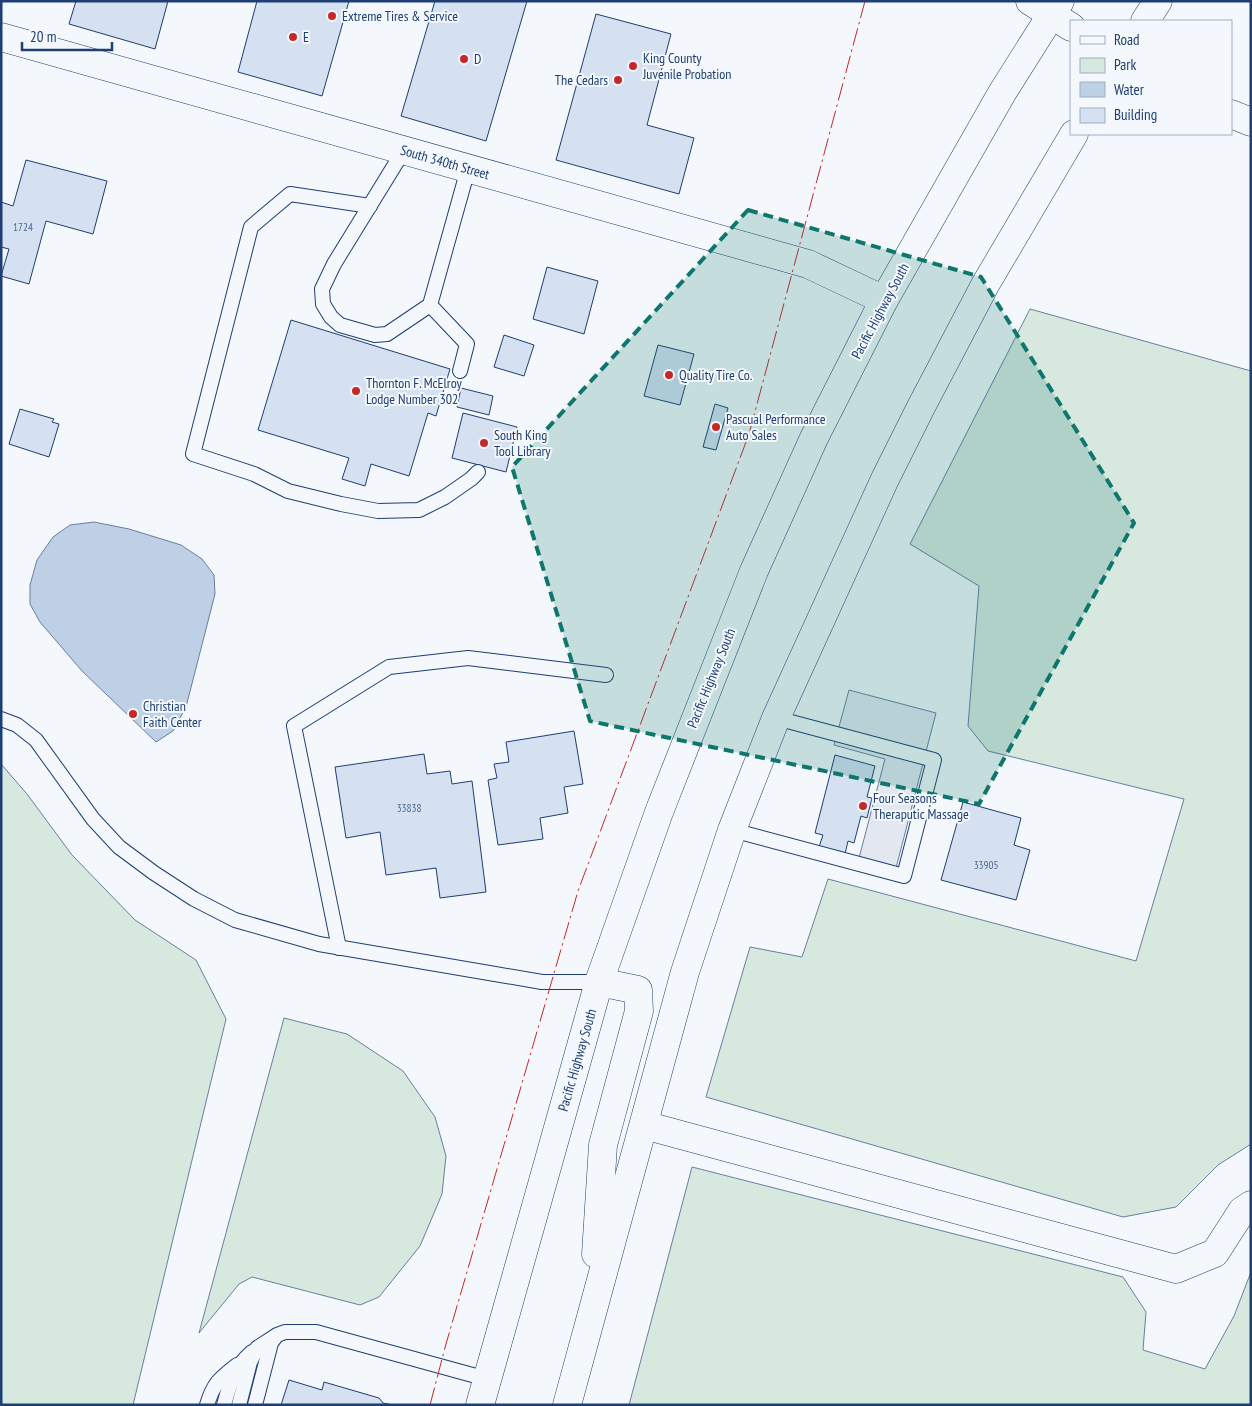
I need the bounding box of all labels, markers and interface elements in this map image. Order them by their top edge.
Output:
place label: Extreme Tires & Service [342,7,458,25]
marker: Extreme Tires & Service [326,10,338,22]
scale bar [22,20,112,52]
legend [1070,20,1232,135]
text: 20 m [30,27,56,46]
place label: E [303,28,309,46]
text: Road [1114,30,1140,49]
marker: E [287,31,299,43]
place label: King County Juvenile Probation [642,49,731,83]
place label: D [474,50,481,68]
marker: D [458,53,470,65]
text: Park [1114,55,1136,74]
marker: King County Juvenile Probation [627,60,639,72]
place label: The Cedars [555,71,608,89]
marker: The Cedars [612,74,624,86]
text: Water [1114,80,1145,99]
text: Building [1114,105,1157,124]
street label: South 340th Street [398,141,492,183]
house number: 1724 [13,220,33,234]
street label: Pacific Highway South [847,260,913,362]
place label: Quality Tire Co. [679,366,752,384]
marker: Quality Tire Co. [663,369,675,381]
place label: Thornton F. McElroy Lodge Number 302 [366,374,463,408]
marker: Thornton F. McElroy Lodge Number 302 [350,385,362,397]
place label: Pascual Performance Auto Sales [726,410,826,444]
marker: Pascual Performance Auto Sales [710,421,722,433]
place label: South King Tool Library [494,426,551,460]
marker: South King Tool Library [478,437,490,449]
street label: Pacific Highway South [683,626,739,730]
place label: Christian Faith Center [143,697,202,731]
marker: Christian Faith Center [127,708,139,720]
place label: Four Seasons Theraputic Massage [873,789,969,823]
marker: Four Seasons Theraputic Massage [857,800,869,812]
house number: 33838 [397,801,421,815]
house number: 33905 [974,858,998,872]
street label: Pacific Highway South [554,1007,600,1113]

